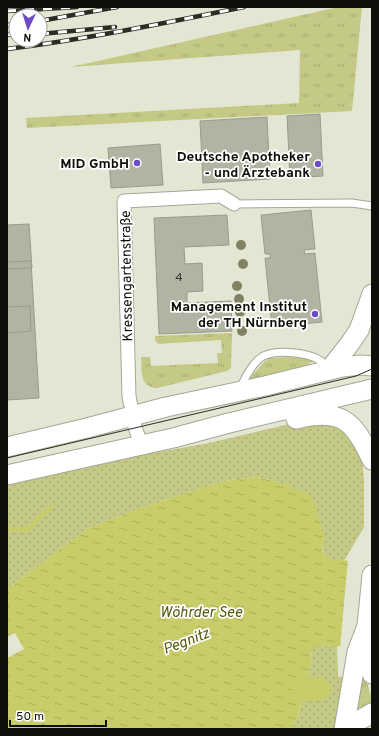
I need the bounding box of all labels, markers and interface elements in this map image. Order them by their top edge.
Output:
north arrow [8,8,48,48]
text: N [23,30,32,44]
place label: Deutsche Apotheker - und Ärztebank [177,149,310,182]
place label: MID GmbH [60,156,129,173]
marker: MID GmbH [132,158,142,168]
marker: Deutsche Apotheker - und Ärztebank [313,159,323,169]
street label: Kressengartenstraße [118,210,137,342]
house number: 4 [175,270,183,286]
place label: Management Institut der TH Nürnberg [171,299,307,332]
marker: Management Institut der TH Nürnberg [310,309,320,319]
water label: Wöhrder See [160,604,242,623]
water label: Pegnitz [161,625,213,660]
scale bar [10,702,106,728]
text: 50 m [16,709,44,725]

